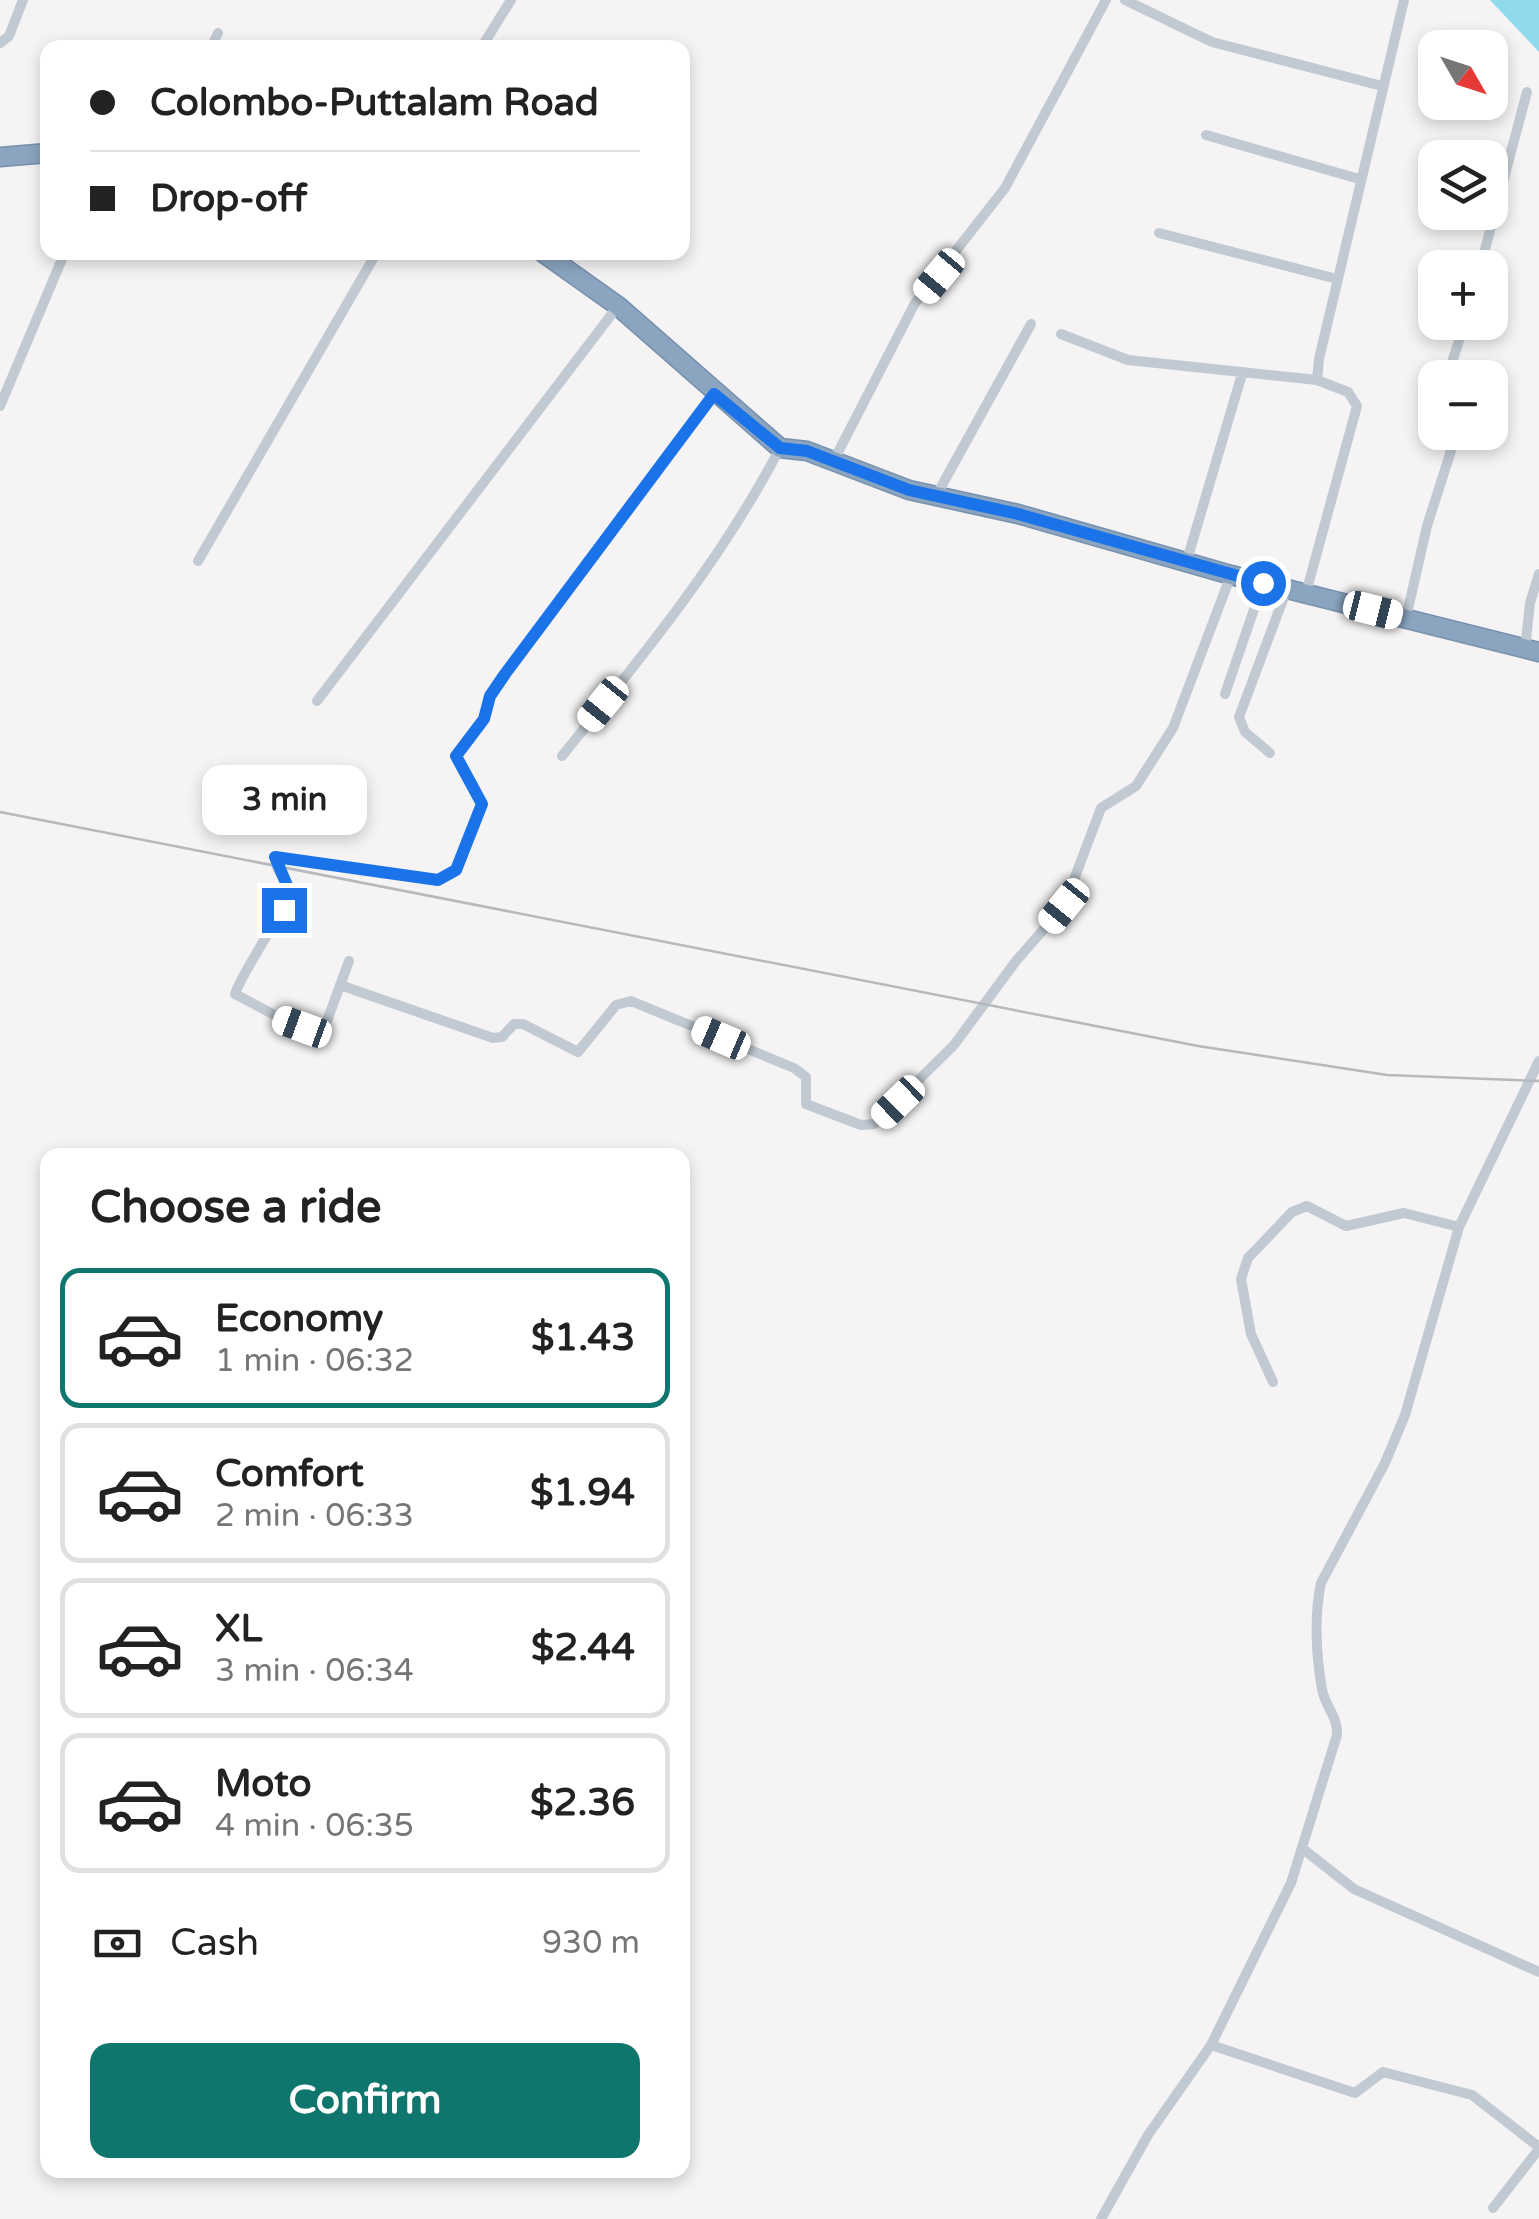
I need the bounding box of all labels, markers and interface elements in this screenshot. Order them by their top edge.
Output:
north arrow [1418,30,1508,120]
map controls [1418,30,1508,450]
text: Colombo-Puttalam Road [150,80,599,126]
button: layers [1418,140,1508,230]
text: Drop-off [150,176,307,222]
car [908,243,970,309]
button: + [1418,250,1508,340]
button: − [1418,360,1508,450]
route start [1241,561,1286,606]
car [1340,588,1406,632]
car [572,671,634,737]
callout: 3 min [202,765,366,835]
text: 3 min [242,781,327,819]
car [1033,873,1095,939]
route end [262,888,307,933]
car [269,1003,335,1051]
car [688,1012,754,1064]
car [866,1070,930,1134]
text: Choose a ride [90,1181,381,1235]
icon: car [95,1293,185,1383]
text: Economy [215,1296,383,1342]
text: $1.43 [531,1315,635,1361]
text: 1 min · 06:32 [215,1342,414,1380]
icon: car [95,1448,185,1538]
text: Comfort [215,1451,364,1497]
text: $1.94 [530,1470,635,1516]
text: 2 min · 06:33 [215,1497,414,1535]
icon: car [95,1603,185,1693]
text: XL [215,1606,262,1652]
text: $2.44 [531,1625,635,1671]
text: 3 min · 06:34 [215,1652,414,1690]
icon: car [95,1758,185,1848]
text: Moto [215,1761,311,1807]
text: $2.36 [530,1780,635,1826]
text: 4 min · 06:35 [215,1807,414,1845]
icon: cash [90,1916,145,1971]
text: Cash [170,1920,259,1966]
text: 930 m [542,1924,640,1962]
button: Confirm [90,2043,640,2158]

